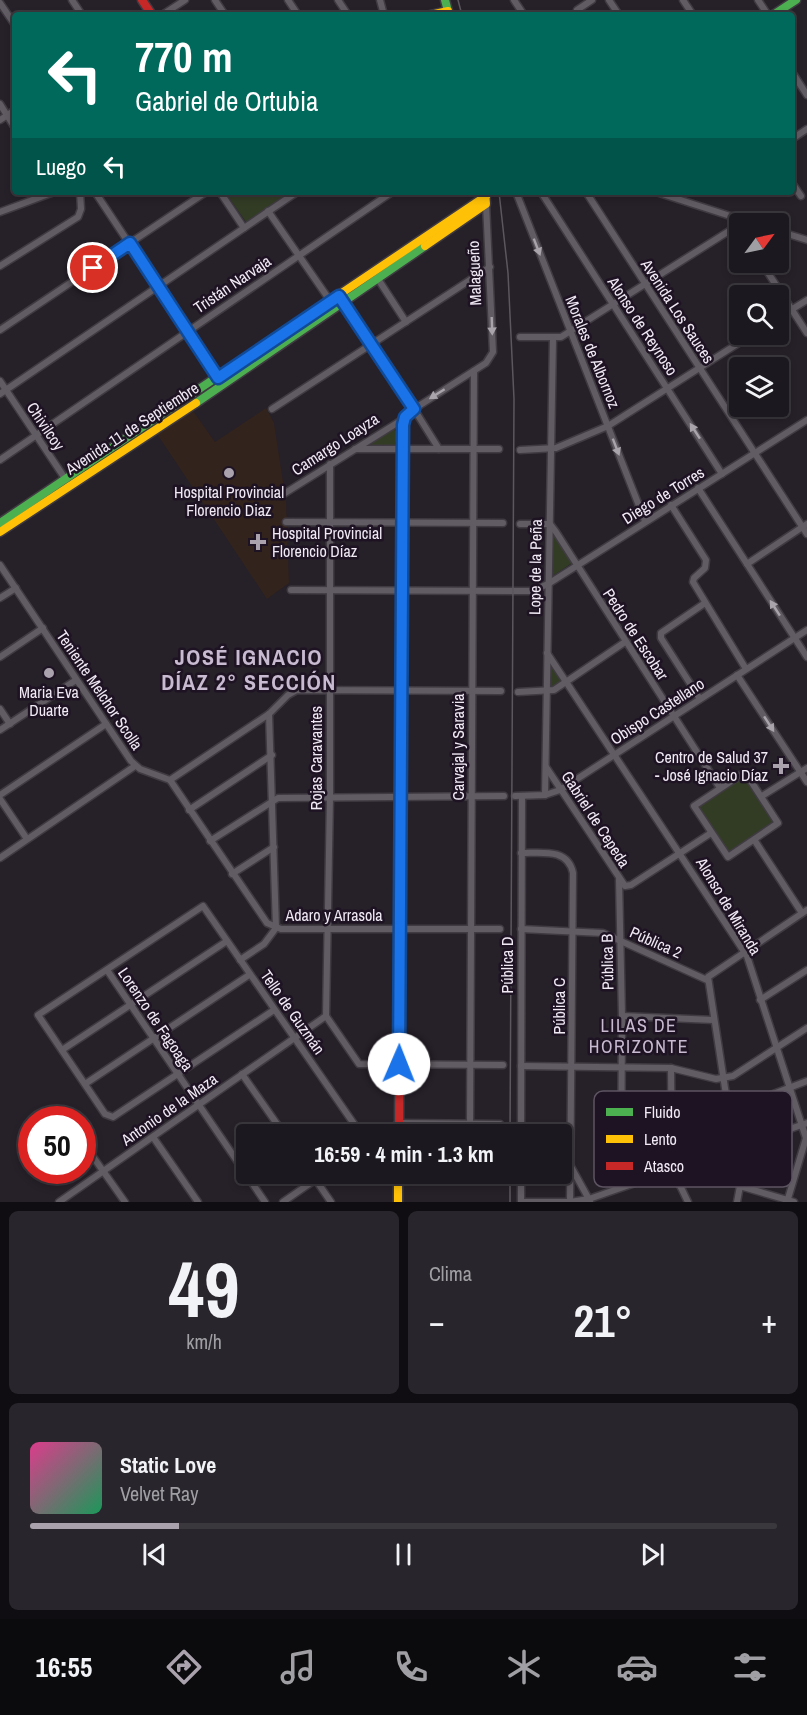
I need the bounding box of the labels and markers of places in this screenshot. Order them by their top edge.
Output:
pin [67,242,118,293]
marker: Hospital Provincial Florencio Diaz [222,466,236,480]
place label: Hospital Provincial Florencio Diaz [174,481,284,521]
place label: Hospital Provincial Florencio Díaz [272,522,382,562]
marker: Hospital Provincial Florencio Díaz [249,533,267,551]
marker: Maria Eva Duarte [42,666,56,680]
place label: Maria Eva Duarte [19,681,80,721]
place label: Centro de Salud 37 - José Ignacio Díaz [655,746,768,786]
marker: Centro de Salud 37 - José Ignacio Díaz [772,757,790,775]

